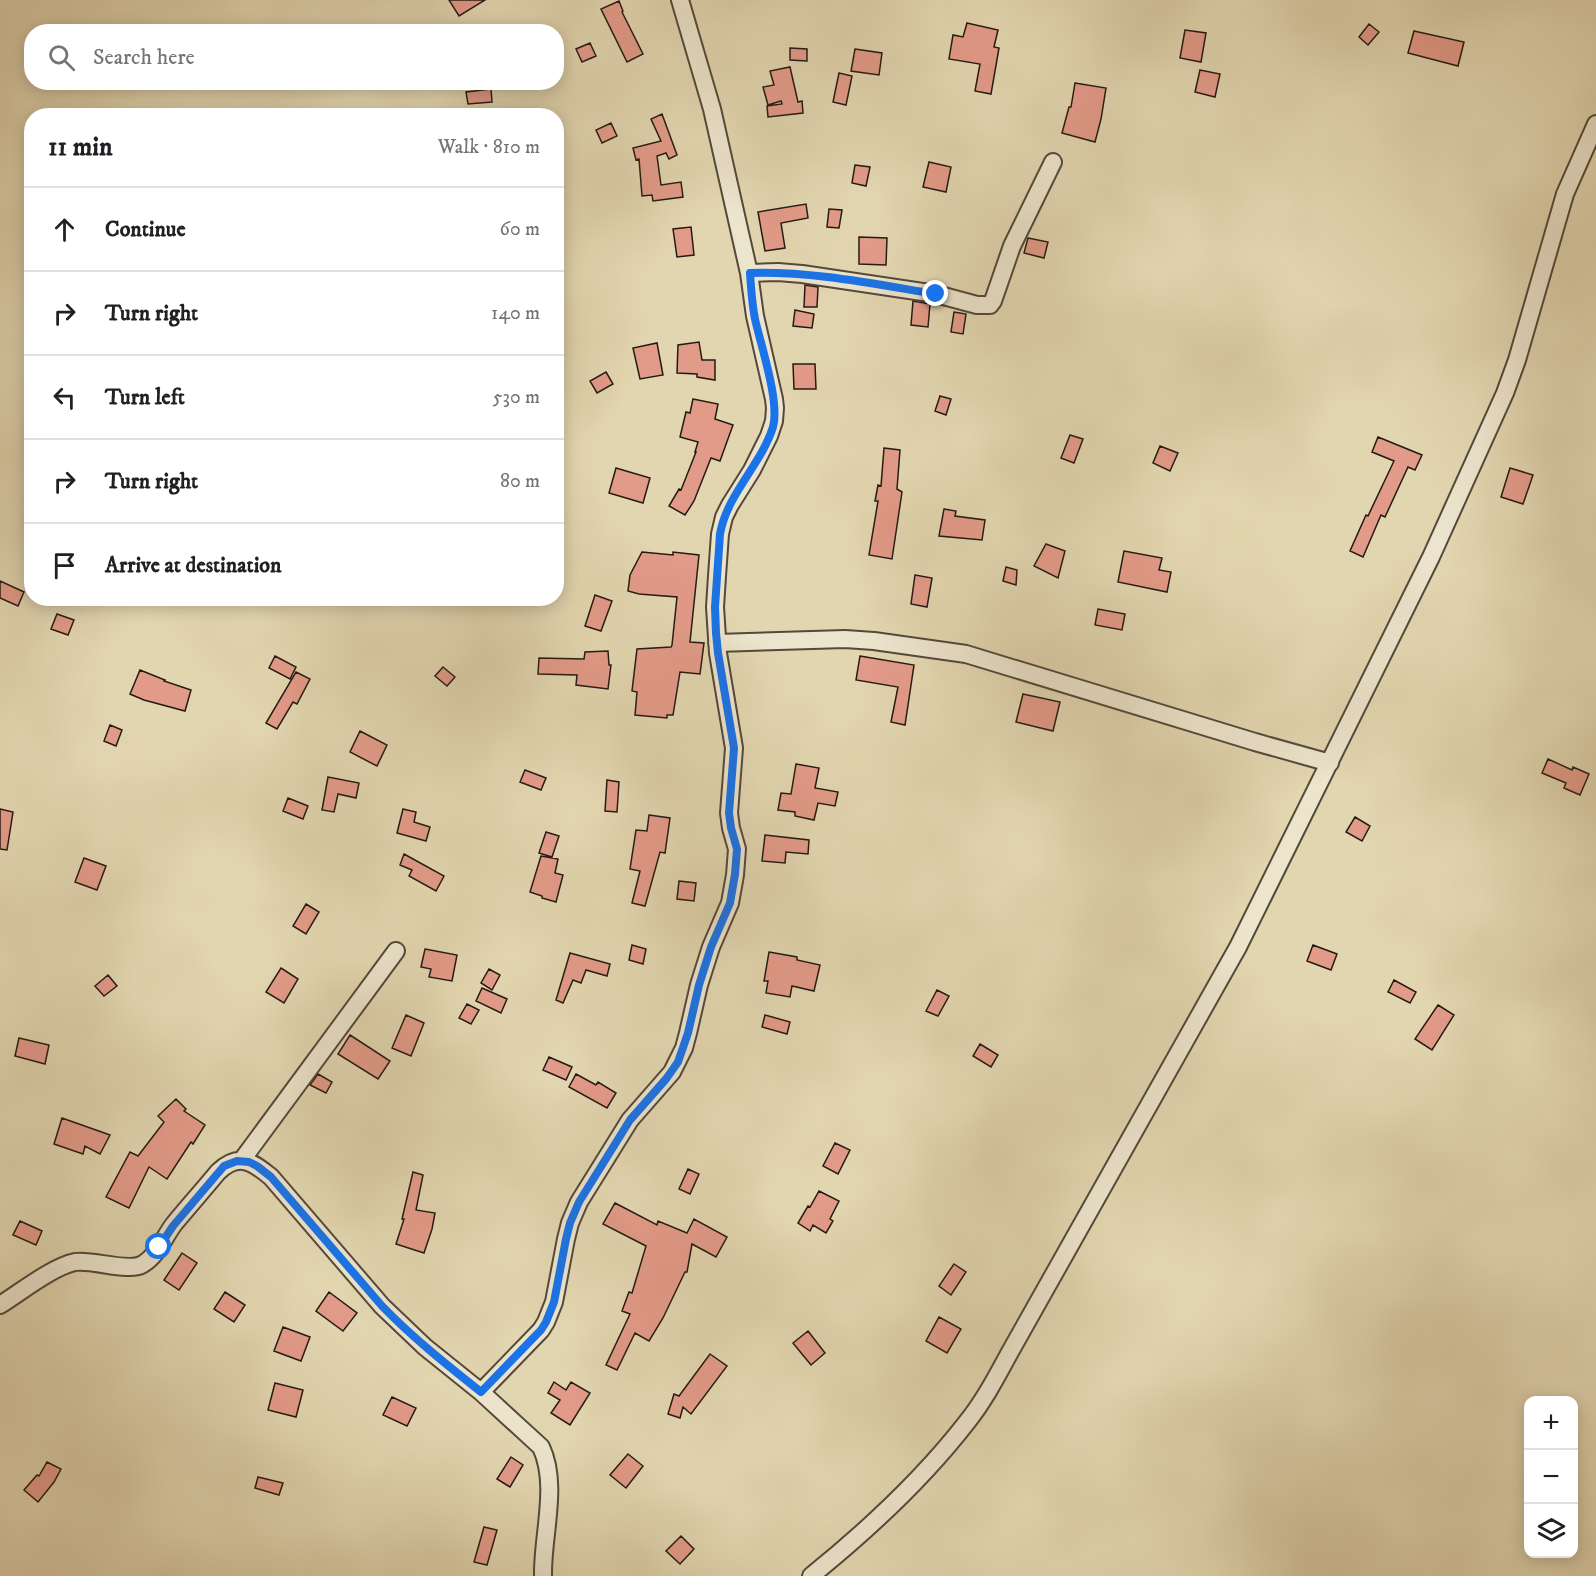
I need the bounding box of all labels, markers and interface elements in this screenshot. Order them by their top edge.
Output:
search box [24,24,564,90]
icon: search [45,41,78,74]
text: Search here [93,44,195,71]
text: 11 min [48,131,113,164]
text: Walk · 810 m [438,135,540,160]
icon: ahead [48,213,81,246]
text: Continue [105,216,186,243]
text: 60 m [500,217,540,242]
route end [922,280,948,306]
icon: right [48,297,81,330]
text: Turn right [105,300,198,327]
text: 140 m [491,301,540,326]
icon: left [48,381,81,414]
text: Turn left [105,384,185,411]
text: 530 m [493,385,540,410]
icon: right [48,465,81,498]
text: Turn right [105,468,198,495]
text: 80 m [500,469,540,494]
icon: arrive [48,549,81,582]
text: Arrive at destination [105,552,282,579]
route start [145,1233,171,1259]
map controls [1524,1396,1578,1558]
button: + [1524,1396,1578,1450]
button: − [1524,1450,1578,1504]
button: layers [1524,1504,1578,1558]

